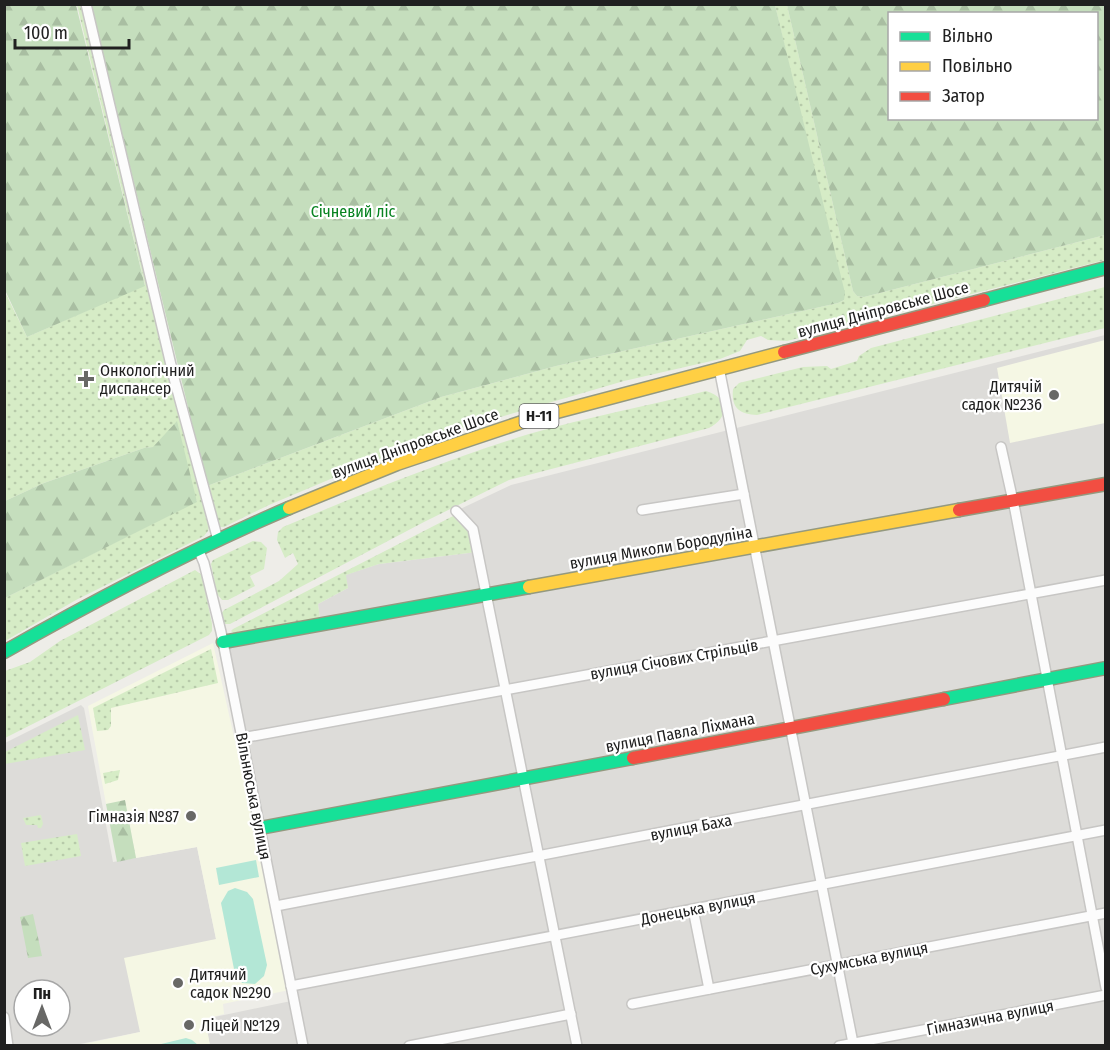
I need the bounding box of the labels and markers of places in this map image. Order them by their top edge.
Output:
place label: Онкологічний диспансер [100,361,195,398]
marker: Онкологічний диспансер [77,370,95,388]
place label: Дитячій садок №236 [961,377,1042,414]
marker: Дитячій садок №236 [1047,388,1061,402]
place label: Гімназія №87 [88,807,180,826]
marker: Гімназія №87 [184,809,198,823]
place label: Дитячий садок №290 [189,965,271,1002]
marker: Дитячий садок №290 [171,976,185,990]
place label: Ліцей №129 [201,1016,280,1035]
marker: Ліцей №129 [182,1018,196,1032]

